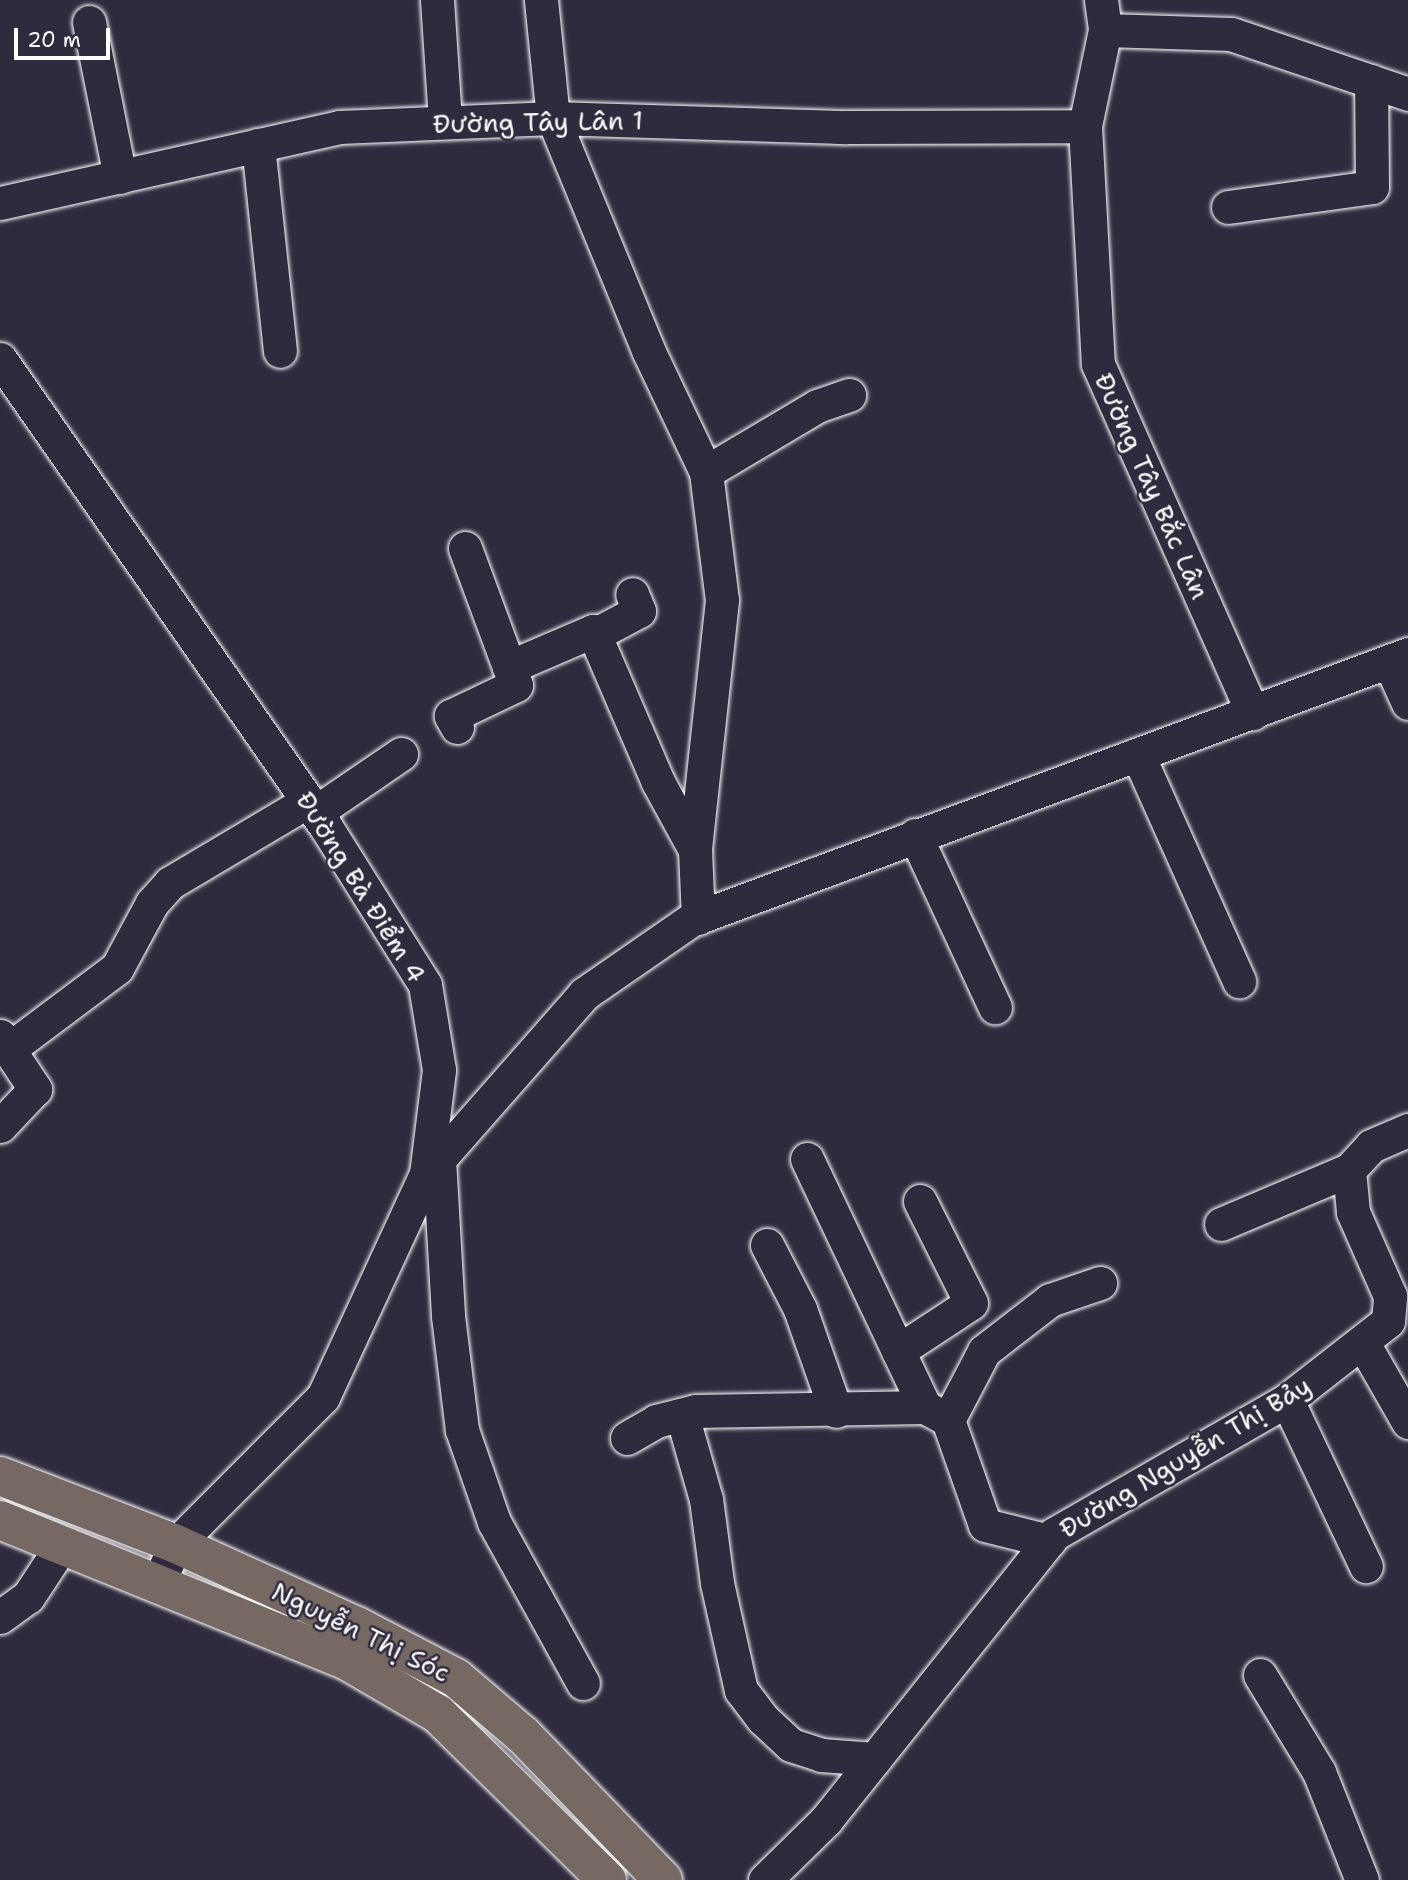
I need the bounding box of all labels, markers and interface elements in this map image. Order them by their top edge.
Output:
scale bar [18,14,114,58]
text: 20 m [27,26,81,54]
street label: Đường Tây Lân 1 [432,105,644,139]
street label: Đường Tây Bắc Lân [1088,368,1216,604]
street label: Đường Bà Điểm 4 [290,786,432,988]
street label: Đường Nguyễn Thị Bảy [1054,1370,1316,1544]
street label: Nguyễn Thị Sóc [267,1575,455,1689]

